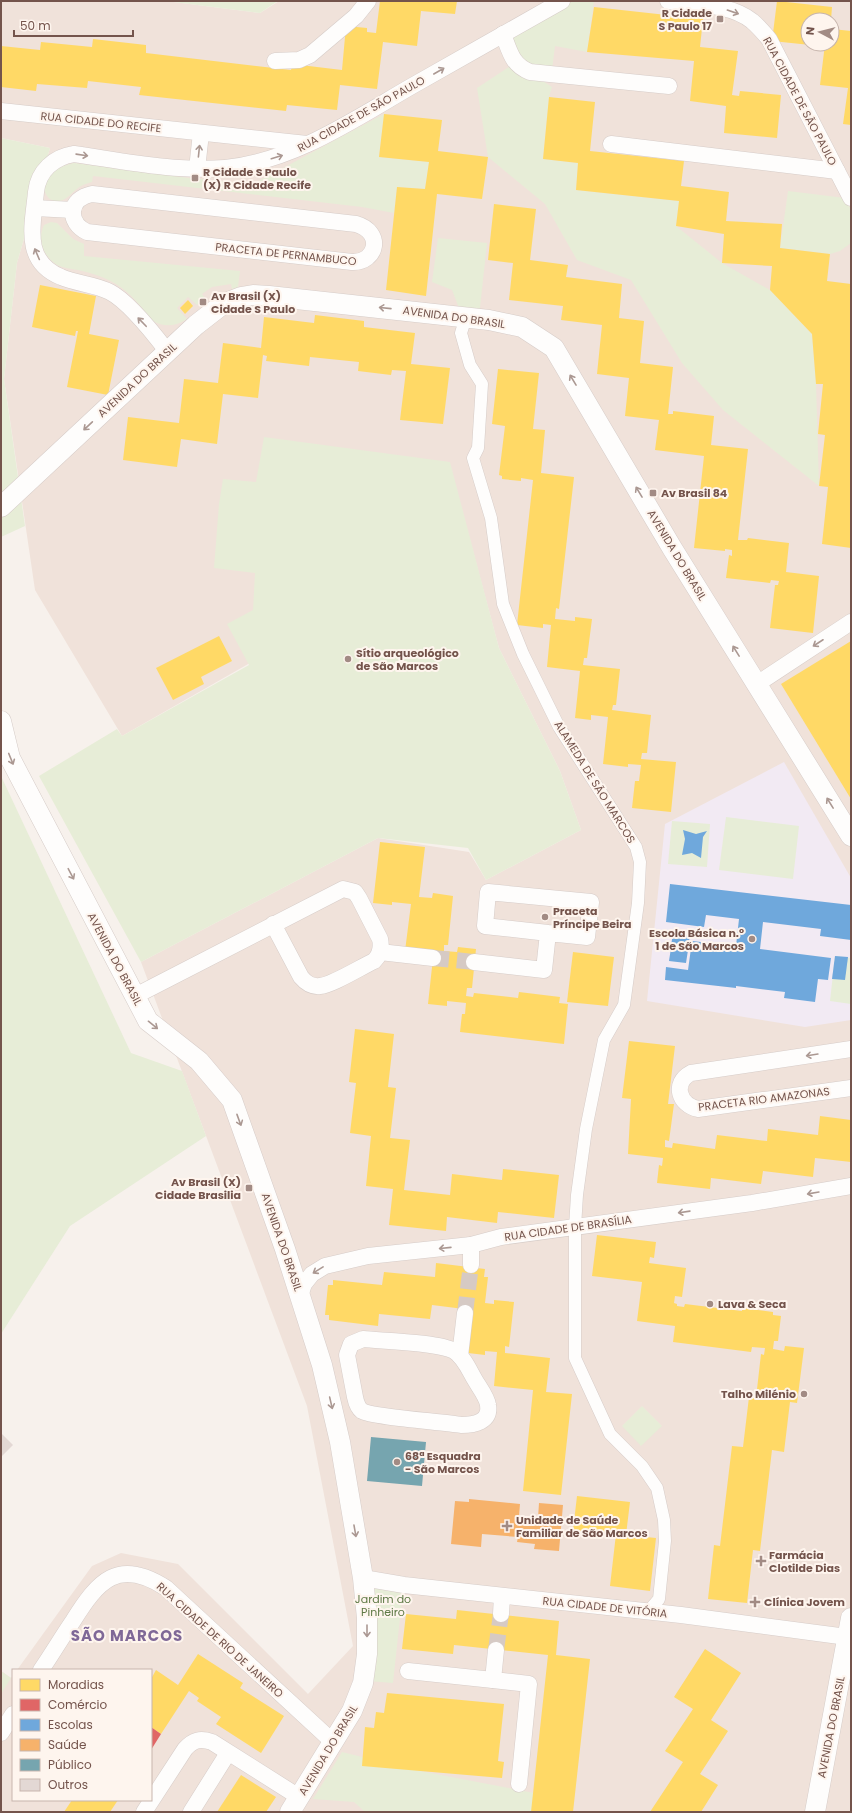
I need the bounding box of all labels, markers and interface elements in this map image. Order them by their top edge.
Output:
place label: R Cidade S Paulo 17 [659,5,712,34]
one-way arrow [727,8,739,16]
scale bar [14,12,133,38]
north arrow [800,12,840,52]
marker: R Cidade S Paulo 17 [715,14,725,24]
text: 50 m [20,17,51,34]
text: N [802,26,819,36]
street label: RUA CIDADE DE SÃO PAULO [759,34,841,168]
one-way arrow [433,66,445,74]
street label: RUA CIDADE DE SÃO PAULO [294,72,428,156]
street label: RUA CIDADE DO RECIFE [40,108,162,136]
one-way arrow [195,144,203,157]
one-way arrow [75,151,88,159]
one-way arrow [270,153,283,160]
place label: R Cidade S Paulo (X) R Cidade Recife [203,164,311,193]
marker: R Cidade S Paulo (X) R Cidade Recife [190,173,200,183]
street label: PRACETA DE PERNAMBUCO [215,239,358,269]
one-way arrow [32,248,40,260]
place label: Av Brasil (X) Cidade S Paulo [211,288,295,317]
marker: Av Brasil (X) Cidade S Paulo [198,297,208,307]
street label: AVENIDA DO BRASIL [402,302,506,332]
one-way arrow [379,305,392,312]
one-way arrow [137,317,147,327]
street label: AVENIDA DO BRASIL [94,339,180,421]
one-way arrow [569,374,577,386]
one-way arrow [83,421,93,431]
place label: Av Brasil 84 [661,485,728,501]
one-way arrow [635,486,643,498]
marker: Av Brasil 84 [648,488,658,498]
street label: AVENIDA DO BRASIL [644,507,711,604]
one-way arrow [813,639,824,647]
place label: Sítio arqueológico de São Marcos [356,645,459,674]
one-way arrow [732,646,740,657]
marker: Sítio arqueológico de São Marcos [343,654,353,664]
street label: ALAMEDA DE SÃO MARCOS [551,718,639,846]
one-way arrow [8,752,16,764]
one-way arrow [826,797,834,809]
one-way arrow [68,868,75,880]
place label: Praceta Príncipe Beira [553,903,631,932]
street label: AVENIDA DO BRASIL [84,910,146,1009]
marker: Praceta Príncipe Beira [540,912,550,922]
place label: Escola Básica n.º 1 de São Marcos [649,925,744,954]
marker: Escola Básica n.º 1 de São Marcos [747,934,757,944]
one-way arrow [148,1020,159,1029]
one-way arrow [806,1051,819,1059]
street label: PRACETA RIO AMAZONAS [697,1083,831,1115]
one-way arrow [235,1113,243,1125]
place label: Av Brasil (X) Cidade Brasilia [155,1174,241,1203]
marker: Av Brasil (X) Cidade Brasilia [244,1183,254,1193]
one-way arrow [806,1189,819,1197]
street label: AVENIDA DO BRASIL [258,1191,306,1294]
one-way arrow [678,1208,691,1216]
street label: RUA CIDADE DE BRASÍLIA [503,1211,633,1245]
one-way arrow [439,1244,452,1251]
one-way arrow [312,1267,324,1275]
place label: Lava & Seca [718,1296,786,1312]
marker: Lava & Seca [705,1299,715,1309]
place label: Talho Milénio [721,1386,796,1402]
marker: Talho Milénio [799,1389,809,1399]
one-way arrow [328,1396,335,1409]
place label: 68ª Esquadra - São Marcos [405,1448,481,1477]
marker: 68ª Esquadra - São Marcos [392,1457,402,1467]
place label: Unidade de Saúde Familiar de São Marcos [516,1512,648,1541]
marker: Unidade de Saúde Familiar de São Marcos [501,1520,513,1532]
one-way arrow [351,1524,359,1537]
place label: Farmácia Clotilde Dias [769,1547,840,1576]
marker: Farmácia Clotilde Dias [756,1556,766,1566]
street label: RUA CIDADE DE RIO DE JANEIRO [153,1579,287,1702]
park label: Jardim do Pinheiro [355,1591,411,1620]
street label: RUA CIDADE DE VITÓRIA [542,1593,669,1622]
place label: Clínica Jovem [764,1594,845,1610]
marker: Clínica Jovem [749,1596,761,1608]
one-way arrow [363,1624,371,1637]
district label: SÃO MARCOS [71,1625,183,1646]
legend [12,1669,152,1801]
street label: AVENIDA DO BRASIL [813,1675,849,1779]
text: Moradias [48,1676,104,1693]
text: Comércio [48,1696,107,1713]
street label: AVENIDA DO BRASIL [295,1701,362,1798]
text: Escolas [48,1716,93,1733]
text: Saúde [48,1736,86,1753]
text: Público [48,1756,92,1773]
text: Outros [48,1776,88,1793]

